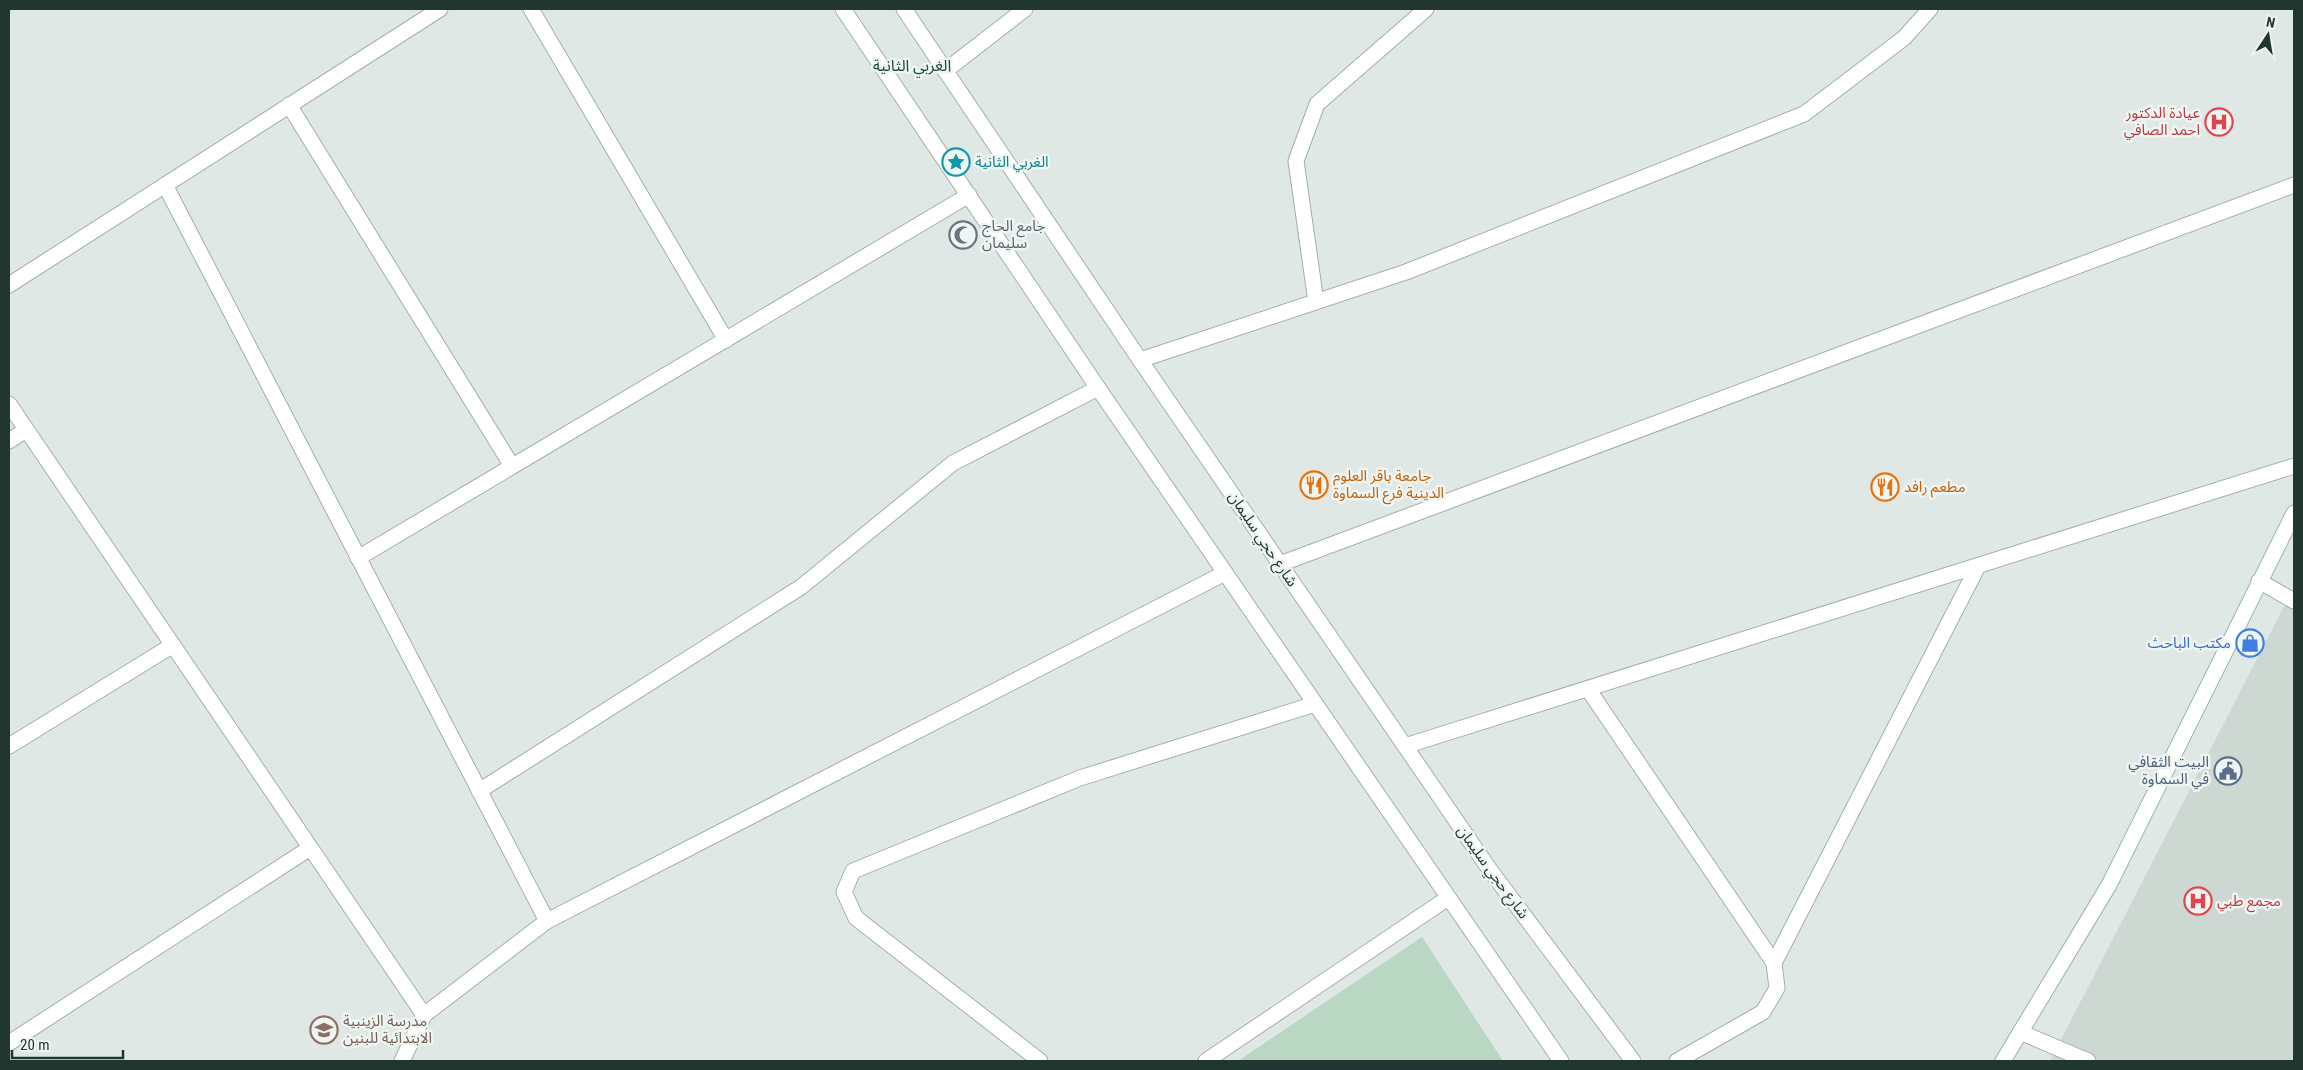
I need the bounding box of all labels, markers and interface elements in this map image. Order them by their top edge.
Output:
north arrow [2243,10,2293,60]
text: N [2265,14,2277,31]
district label: الغربي الثانية [873,56,951,78]
place label: عيادة الدكتور احمد الصافي [2124,104,2200,141]
hospital icon: عيادة الدكتور احمد الصافي [2204,107,2234,137]
place icon: الغربي الثانية [941,147,971,177]
place label: الغربي الثانية [975,153,1049,173]
place label: جامع الحاج سليمان [982,217,1046,252]
mosque icon: جامع الحاج سليمان [948,220,978,250]
place label: جامعة باقر العلوم الدينية فرع السماوة [1333,467,1444,505]
restaurant icon: جامعة باقر العلوم الدينية فرع السماوة [1299,470,1329,500]
restaurant icon: مطعم رافد [1870,472,1900,502]
place label: مطعم رافد [1904,478,1966,498]
street label: شارع حجي سليمان [1222,488,1302,592]
shop icon: مكتب الباحث [2235,628,2265,658]
place label: مكتب الباحث [2148,634,2231,652]
place label: البيت الثقافي في السماوة [2128,753,2209,790]
public building icon: البيت الثقافي في السماوة [2213,756,2243,786]
street label: شارع حجي سليمان [1451,822,1533,924]
hospital icon: مجمع طبي [2183,886,2213,916]
place label: مجمع طبي [2217,892,2281,913]
place label: مدرسة الزينبية الابتدائية للبنين [343,1012,432,1047]
school or university icon: مدرسة الزينبية الابتدائية للبنين [309,1015,339,1045]
scale bar [12,1028,124,1060]
text: 20 m [20,1036,50,1054]

